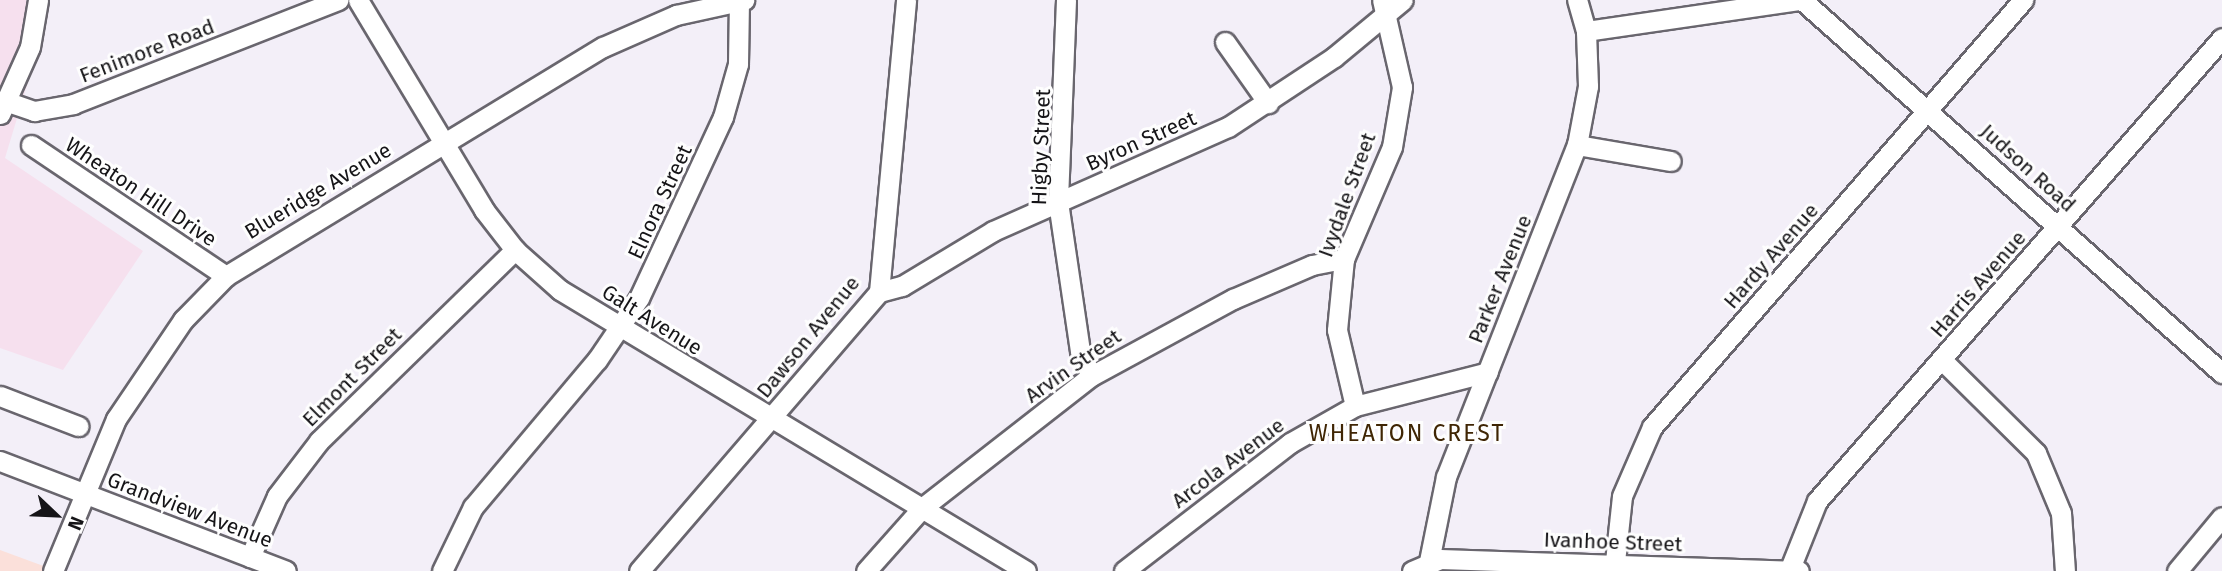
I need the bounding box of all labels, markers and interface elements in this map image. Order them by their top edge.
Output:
street label: Fenimore Road [76,14,218,88]
street label: Higby Street [1026,88,1056,206]
street label: Byron Street [1082,106,1200,176]
street label: Judson Road [1975,119,2081,217]
street label: Ivydale Street [1313,129,1381,261]
street label: Wheaton Hill Drive [61,132,221,252]
street label: Blueridge Avenue [240,137,396,245]
street label: Elnora Street [623,141,697,263]
street label: Hardy Avenue [1718,198,1824,314]
street label: Parker Avenue [1463,211,1537,347]
street label: Harris Avenue [1925,226,2031,342]
street label: Dawson Avenue [751,271,865,403]
street label: Galt Avenue [597,279,707,361]
street label: Elmont Street [297,322,407,432]
street label: Arvin Street [1020,324,1126,408]
street label: Arcola Avenue [1167,413,1289,513]
district label: WHEATON CREST [1310,419,1504,447]
street label: Grandview Avenue [104,467,276,553]
north arrow [21,480,91,550]
text: N [63,513,89,534]
street label: Ivanhoe Street [1543,527,1683,557]

